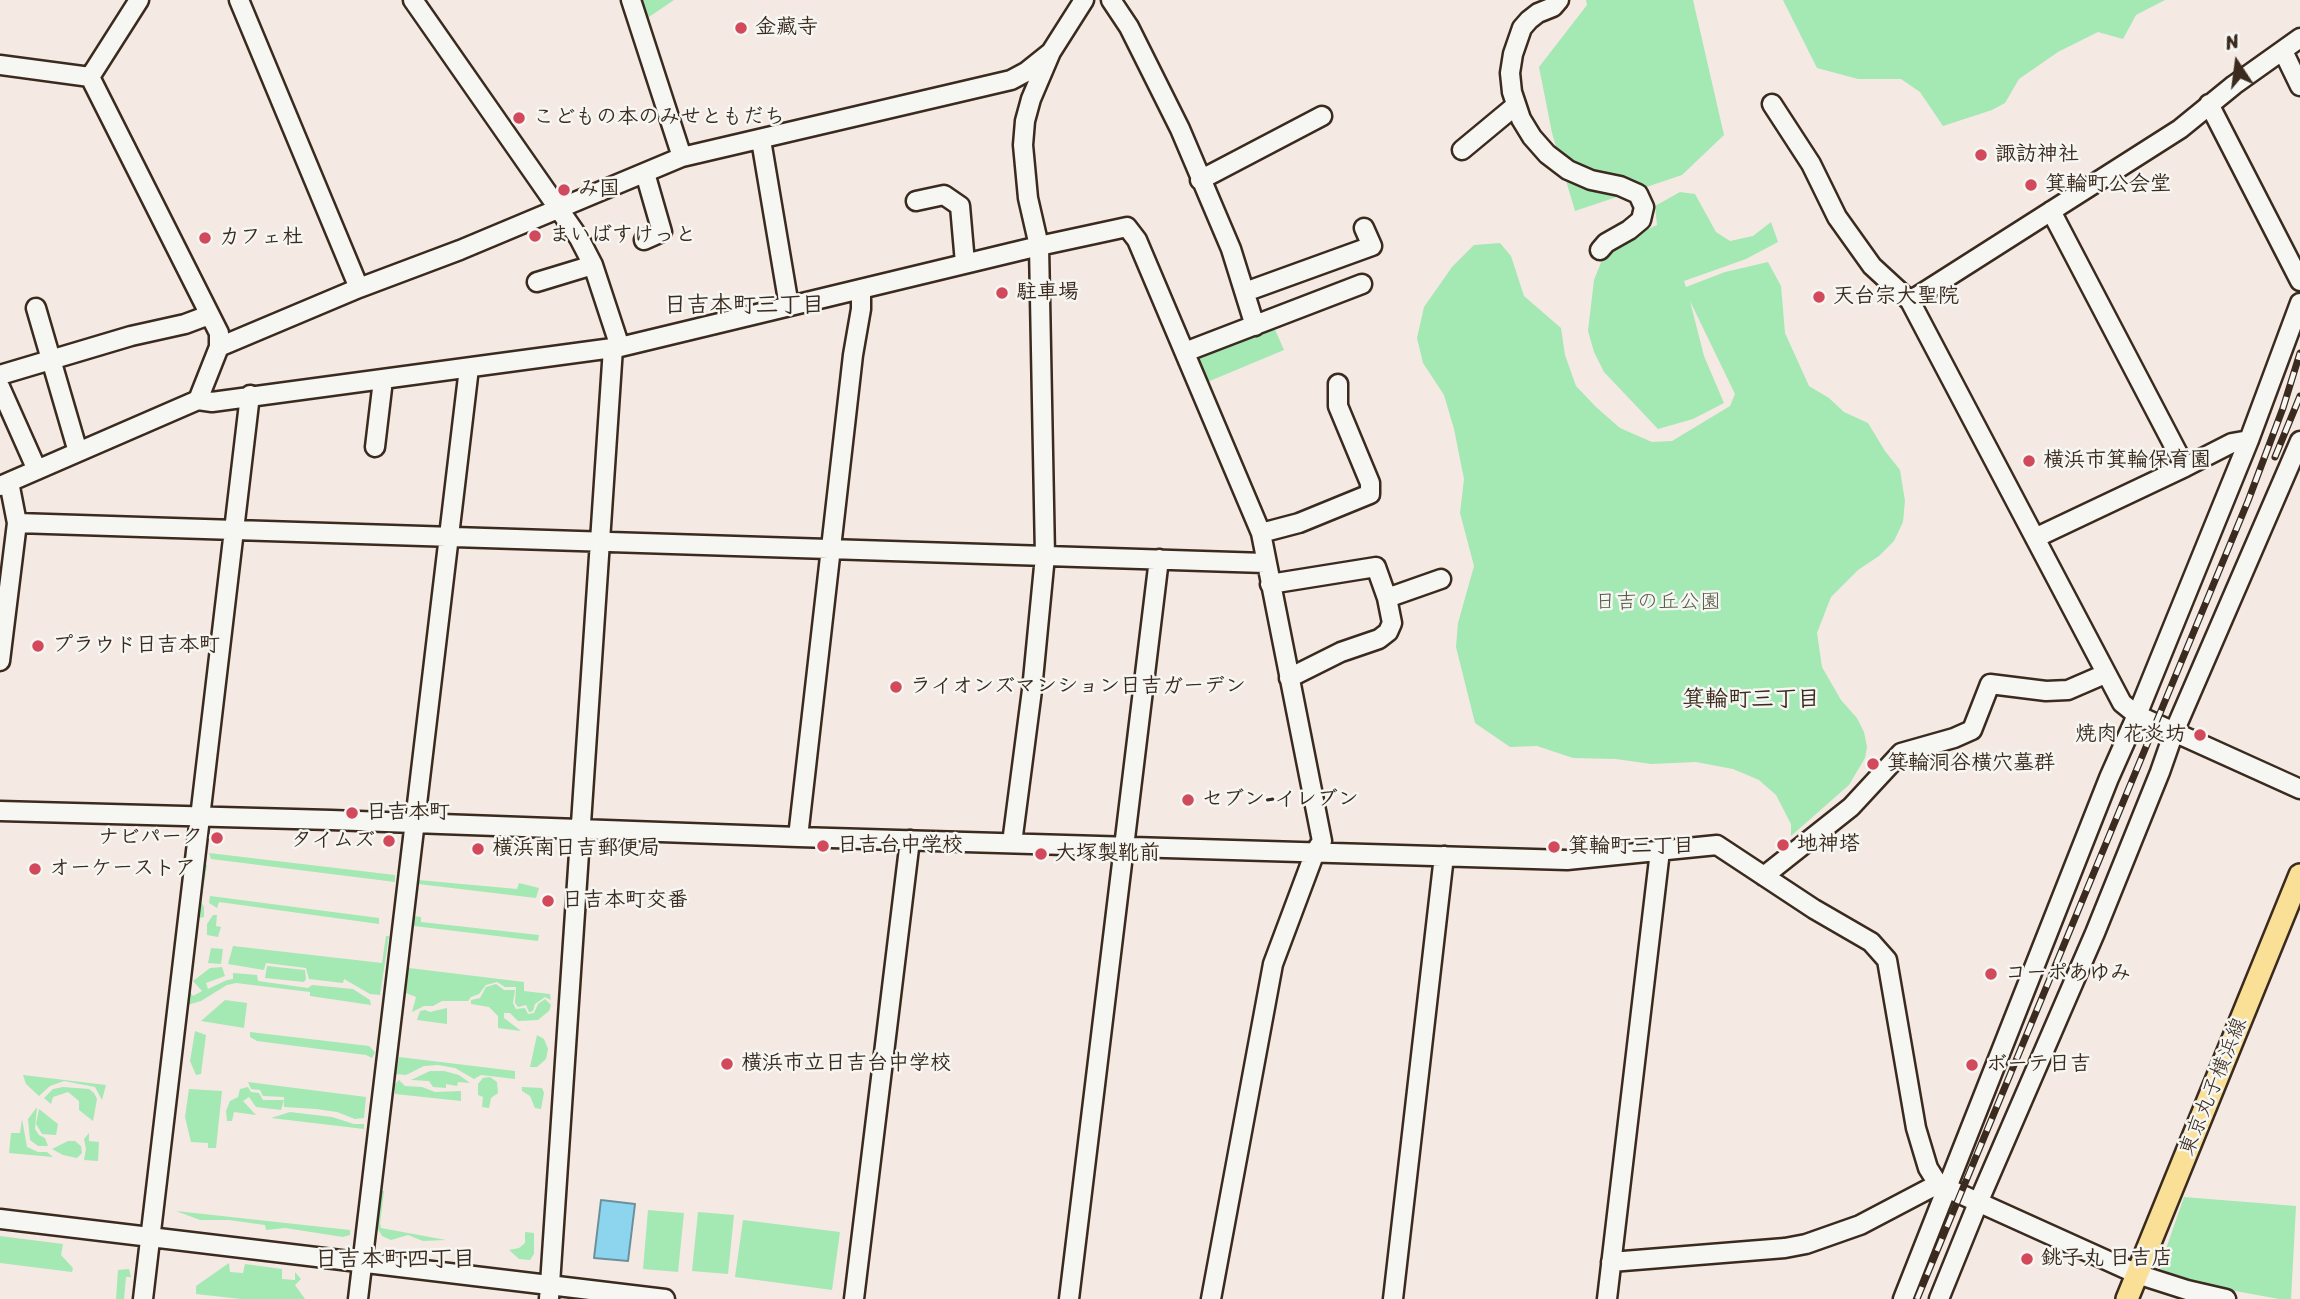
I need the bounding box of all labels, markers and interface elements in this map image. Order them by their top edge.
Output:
place label: 金藏寺 [755,15,818,41]
marker: 金藏寺 [733,20,749,36]
text: N [2222,24,2242,60]
north arrow [2202,28,2272,98]
place label: こどもの本のみせともだち [533,105,785,131]
marker: こどもの本のみせともだち [511,110,527,126]
place label: 諏訪神社 [1995,142,2079,168]
marker: 諏訪神社 [1973,147,1989,163]
place label: 箕輪町公会堂 [2045,172,2171,198]
place label: み国 [578,177,620,203]
marker: 箕輪町公会堂 [2023,177,2039,193]
marker: み国 [556,182,572,198]
place label: まいばすけっと [549,223,696,249]
place label: カフェ杜 [219,225,303,251]
marker: まいばすけっと [527,228,543,244]
marker: カフェ杜 [197,230,213,246]
place label: 駐車場 [1016,280,1079,306]
place label: 天台宗大聖院 [1833,284,1959,310]
marker: 駐車場 [994,285,1010,301]
marker: 天台宗大聖院 [1811,289,1827,305]
district label: 日吉本町三丁目 [664,292,824,320]
place label: 横浜市箕輪保育園 [2043,448,2211,474]
marker: 横浜市箕輪保育園 [2021,453,2037,469]
park label: 日吉の丘公園 [1595,590,1721,616]
place label: プラウド日吉本町 [52,633,220,659]
marker: プラウド日吉本町 [30,638,46,654]
place label: ライオンズマンション日吉ガーデン [910,674,1246,700]
marker: ライオンズマンション日吉ガーデン [888,679,904,695]
district label: 箕輪町三丁目 [1682,686,1820,714]
place label: 焼肉 花炎坊 [2076,722,2186,748]
marker: 焼肉 花炎坊 [2192,727,2208,743]
place label: 箕輪洞谷横穴墓群 [1887,751,2055,777]
marker: 箕輪洞谷横穴墓群 [1865,756,1881,772]
place label: セブン-イレブン [1202,787,1359,813]
marker: セブン-イレブン [1180,792,1196,808]
place label: 日吉本町 [366,800,450,826]
marker: 日吉本町 [344,805,360,821]
place label: ナビパーク [98,825,203,851]
place label: タイムズ [291,828,375,854]
marker: ナビパーク [209,830,225,846]
place label: 地神塔 [1797,832,1860,858]
marker: タイムズ [381,833,397,849]
place label: 日吉台中学校 [837,833,963,859]
place label: 箕輪町三丁目 [1568,834,1694,860]
place label: 横浜南日吉郵便局 [492,836,660,862]
marker: 地神塔 [1775,837,1791,853]
marker: 日吉台中学校 [815,838,831,854]
marker: 箕輪町三丁目 [1546,839,1562,855]
marker: 横浜南日吉郵便局 [470,841,486,857]
place label: 大塚製靴前 [1055,841,1160,867]
marker: 大塚製靴前 [1033,846,1049,862]
place label: オーケーストア [49,856,196,882]
marker: オーケーストア [27,861,43,877]
place label: 日吉本町交番 [562,888,688,914]
marker: 日吉本町交番 [540,893,556,909]
place label: コーポあゆみ [2005,961,2131,987]
marker: コーポあゆみ [1983,966,1999,982]
street label: 東京丸子横浜線 [2175,1014,2253,1160]
place label: 横浜市立日吉台中学校 [741,1051,951,1077]
place label: ボーテ日吉 [1986,1052,2091,1078]
marker: 横浜市立日吉台中学校 [719,1056,735,1072]
marker: ボーテ日吉 [1964,1057,1980,1073]
district label: 日吉本町四丁目 [315,1246,475,1274]
place label: 銚子丸 日吉店 [2041,1246,2172,1272]
marker: 銚子丸 日吉店 [2019,1251,2035,1267]

